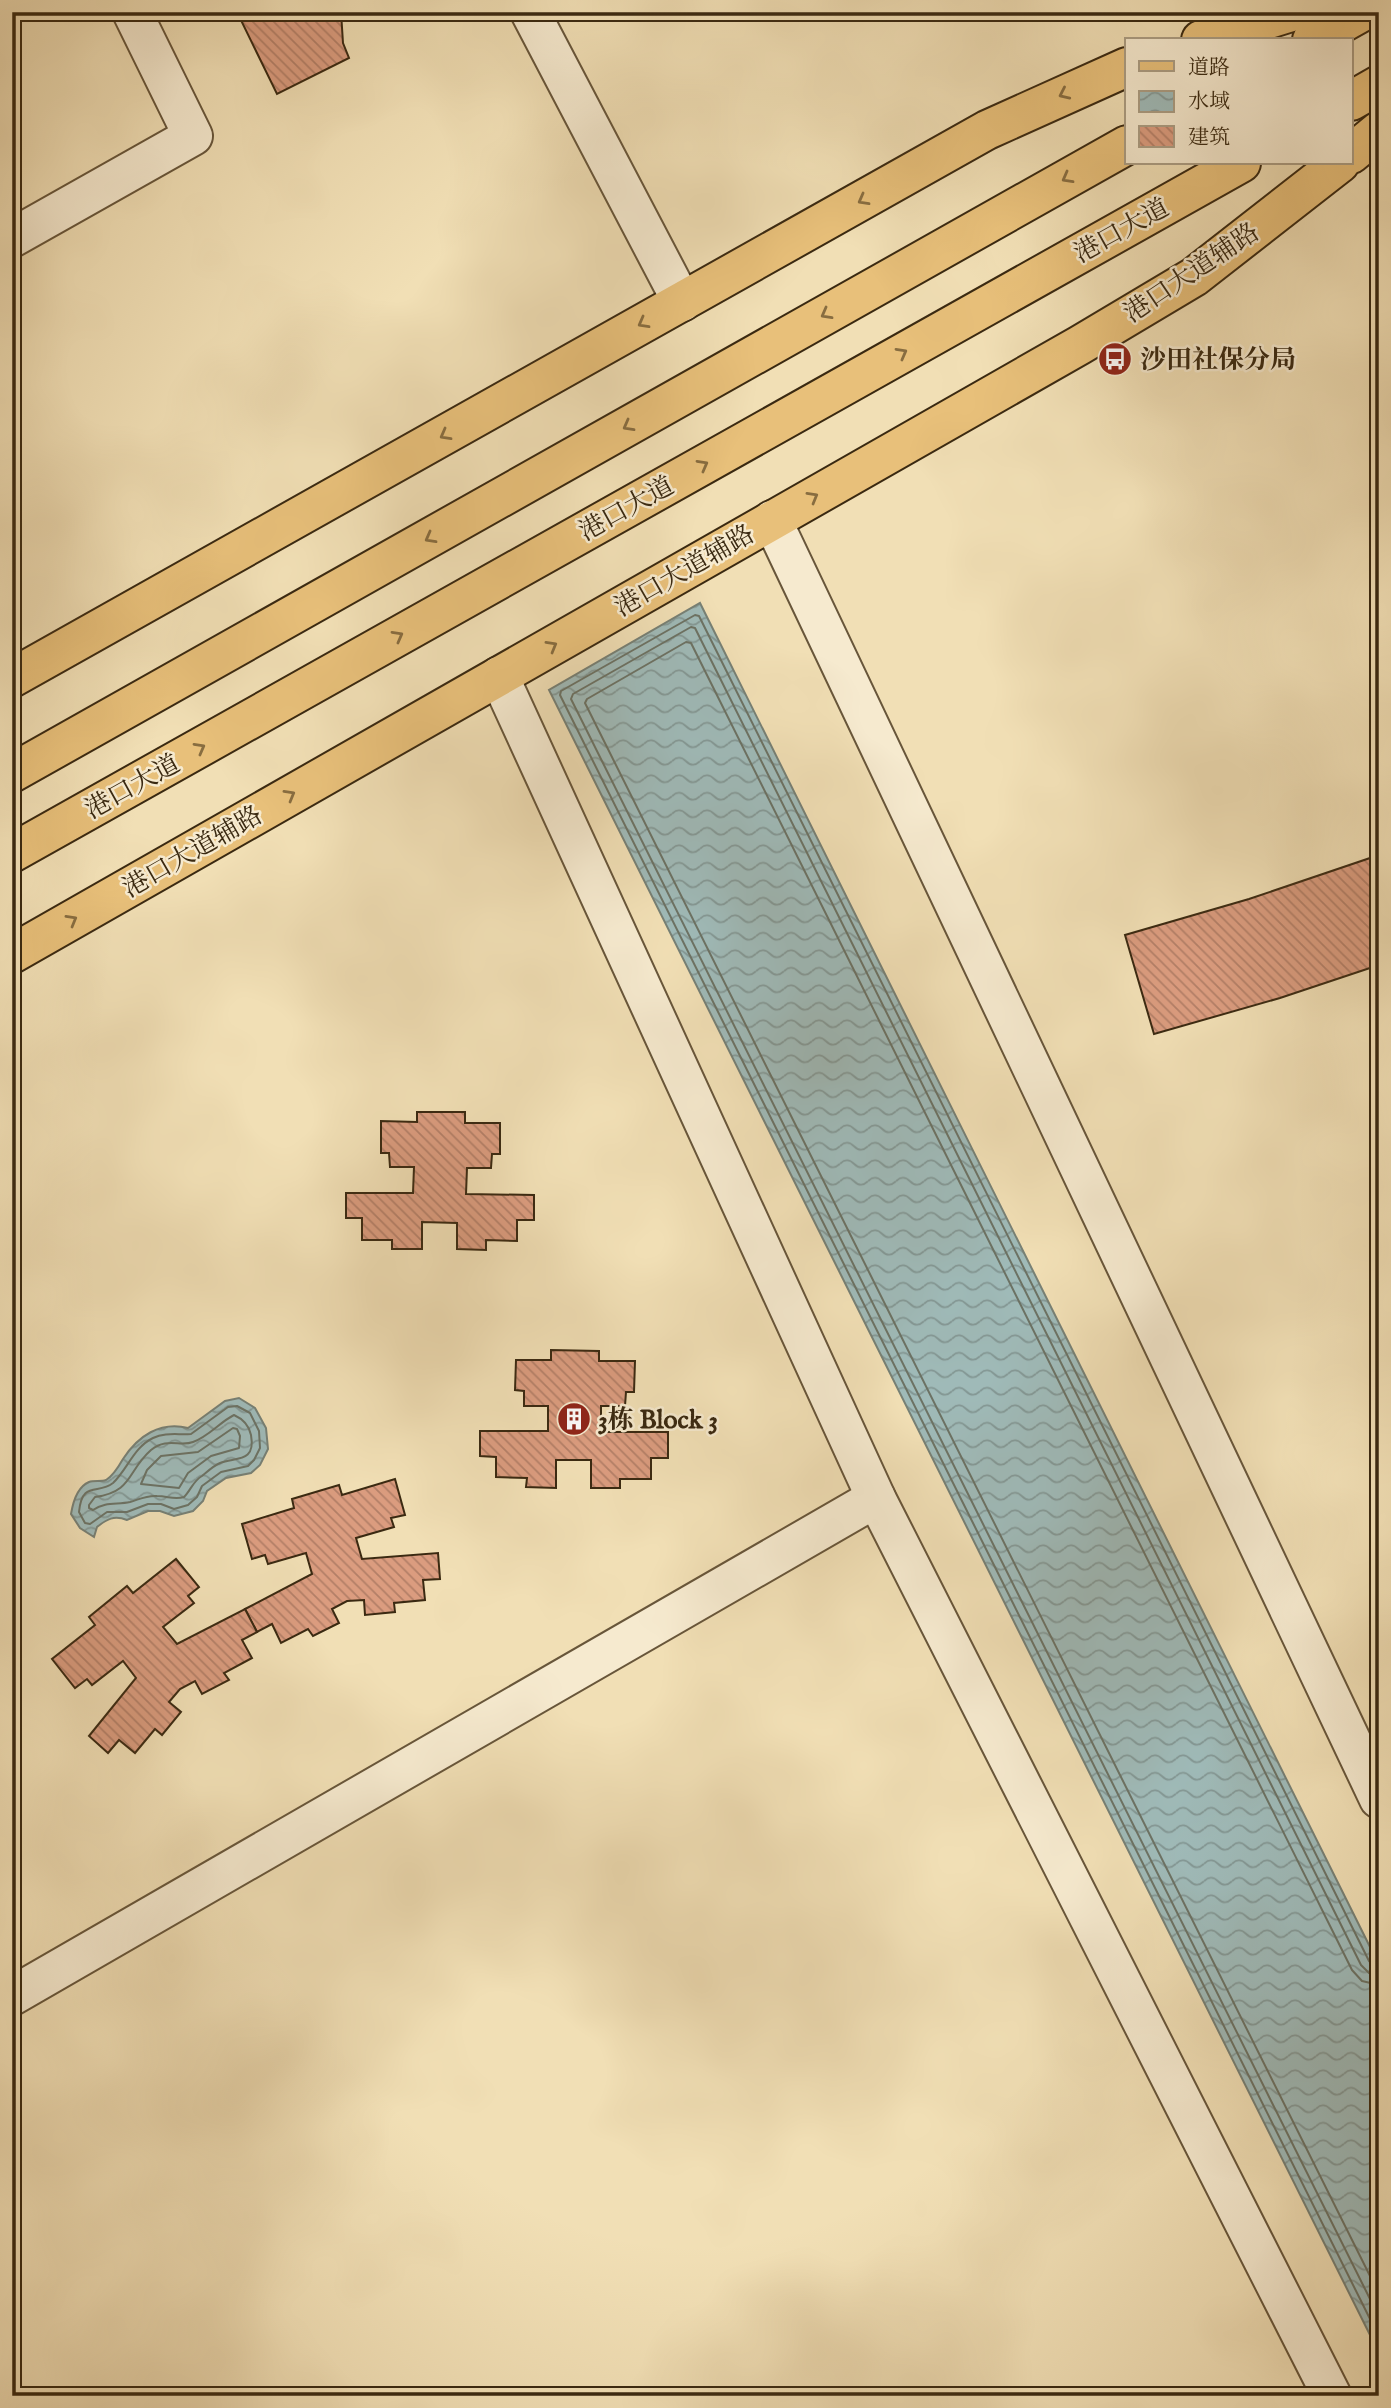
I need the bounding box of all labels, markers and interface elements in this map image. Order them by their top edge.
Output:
legend [1125,38,1352,164]
text: 道路 [1188,55,1230,82]
one-way arrow [1059,86,1071,100]
text: 水域 [1188,89,1230,116]
text: 建筑 [1188,125,1230,152]
one-way arrow [1062,170,1075,183]
one-way arrow [858,192,870,205]
street label: 港口大道 [1068,192,1175,271]
street label: 港口大道辅路 [1118,216,1266,331]
one-way arrow [821,306,834,319]
one-way arrow [638,315,651,328]
bus stop icon: 沙田社保分局 [1096,340,1134,378]
place label: 沙田社保分局 [1140,344,1296,377]
one-way arrow [894,348,907,361]
one-way arrow [623,418,636,431]
one-way arrow [440,427,452,440]
one-way arrow [696,460,709,473]
street label: 港口大道 [573,470,680,549]
one-way arrow [806,492,819,505]
street label: 港口大道辅路 [609,518,761,625]
one-way arrow [425,530,437,543]
one-way arrow [391,631,404,644]
one-way arrow [544,641,557,654]
one-way arrow [193,743,205,756]
street label: 港口大道 [79,748,186,827]
one-way arrow [283,790,296,803]
street label: 港口大道辅路 [117,799,269,906]
one-way arrow [64,915,77,928]
building icon: 3栋 Block 3 [555,1400,593,1438]
place label: 3栋 Block 3 [598,1404,718,1437]

